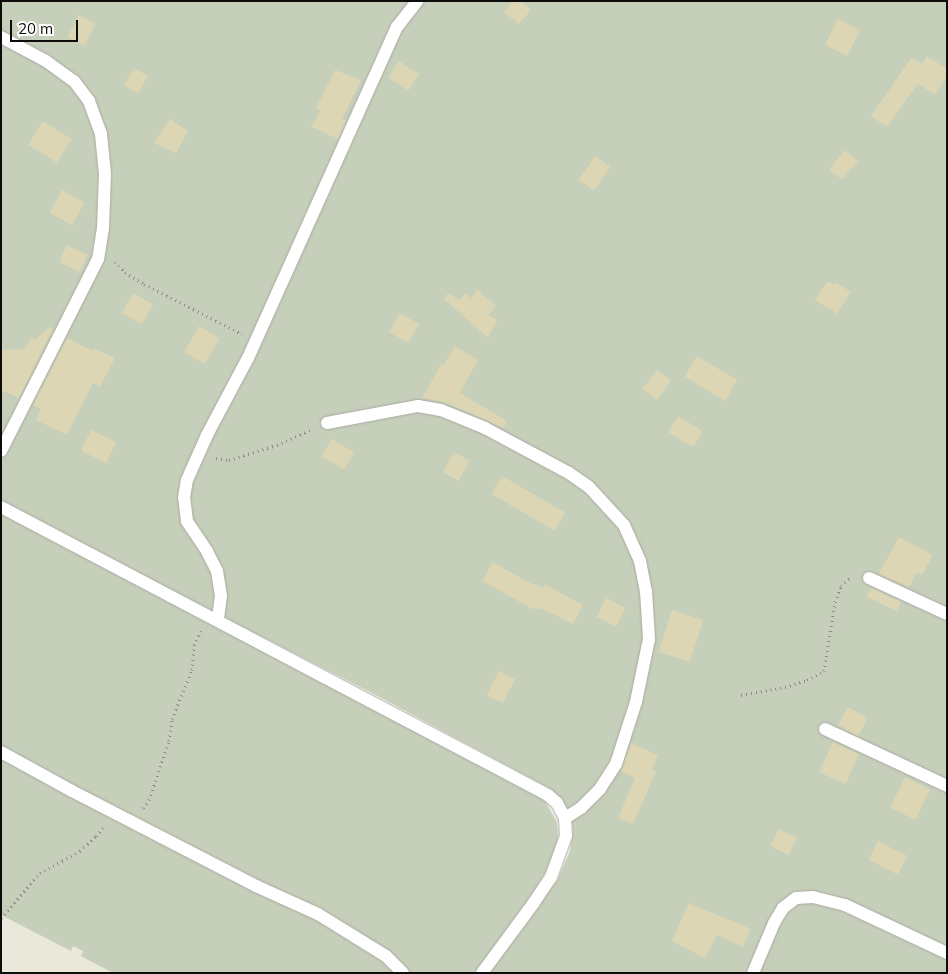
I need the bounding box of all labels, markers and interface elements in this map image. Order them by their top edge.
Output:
scale bar [12,10,80,42]
text: 20 m [18,19,53,38]

